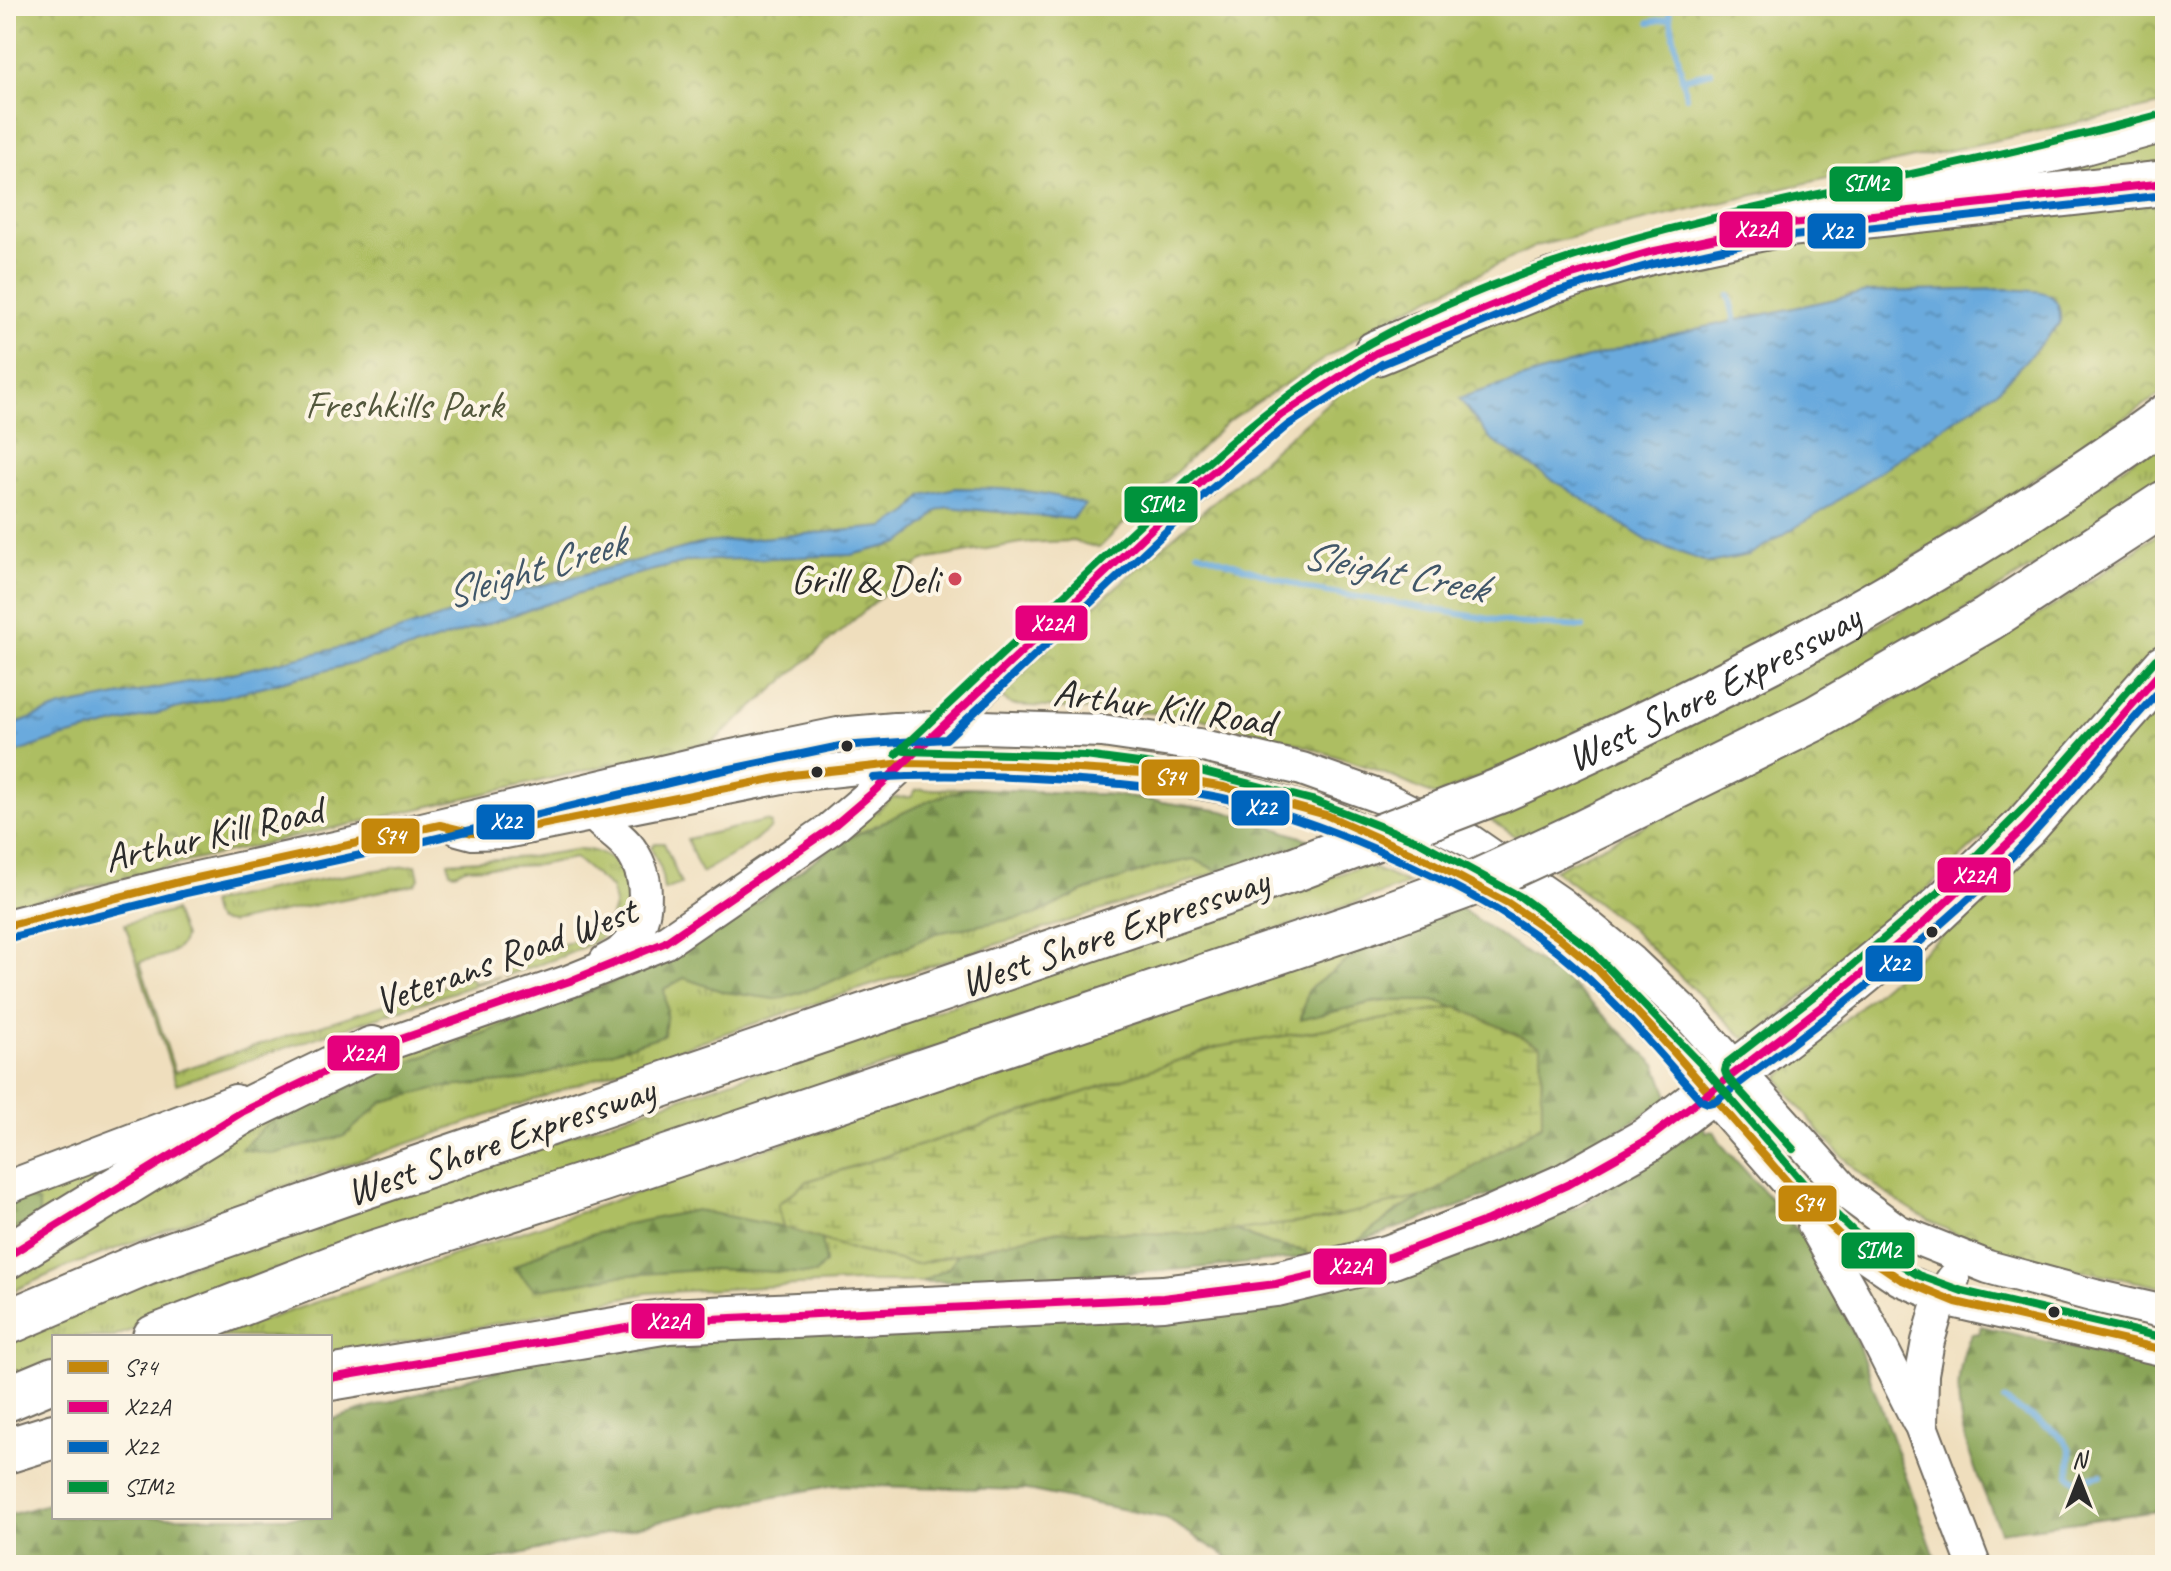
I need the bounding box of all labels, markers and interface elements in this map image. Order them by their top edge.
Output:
line badge: SIM2 [1828,165,1904,203]
text: SIM2 [1843,170,1891,198]
line badge: X22A [1718,210,1794,249]
line badge: X22 [1806,212,1867,250]
text: X22A [1735,216,1779,244]
text: X22 [1821,218,1855,246]
park label: Freshkills Park [305,380,506,430]
line badge: SIM2 [1123,485,1199,524]
text: SIM2 [1138,491,1186,519]
water label: Sleight Creek [438,514,638,621]
water label: Sleight Creek [1299,528,1498,617]
place label: Grill & Deli [791,555,944,605]
marker: Grill & Deli [946,570,964,588]
street label: West Shore Expressway [1559,592,1871,783]
line badge: X22A [1014,604,1089,642]
text: X22A [1031,610,1075,638]
street label: Arthur Kill Road [1050,667,1284,748]
unlabelled marker [839,738,855,754]
line badge: S74 [1140,758,1201,797]
unlabelled marker [809,764,825,780]
text: S74 [1155,764,1188,792]
street label: Arthur Kill Road [99,783,333,883]
line badge: X22 [1230,789,1291,827]
text: X22 [1245,794,1279,822]
line badge: X22 [475,803,536,841]
text: X22 [490,808,524,836]
line badge: S74 [360,817,421,855]
text: S74 [375,823,408,851]
street label: West Shore Expressway [954,855,1277,1008]
line badge: X22A [1936,856,2012,894]
text: X22A [1953,862,1997,890]
street label: Veterans Road West [368,884,647,1026]
unlabelled marker [1924,924,1940,940]
line badge: X22 [1864,944,1924,983]
text: X22 [1878,950,1912,978]
line badge: X22A [326,1034,401,1072]
text: X22A [342,1040,386,1068]
street label: West Shore Expressway [340,1064,663,1217]
line badge: S74 [1777,1184,1838,1223]
text: S74 [1793,1190,1826,1218]
line badge: SIM2 [1840,1231,1916,1270]
text: SIM2 [1855,1237,1903,1265]
line badge: X22A [1312,1247,1388,1286]
text: X22A [1329,1253,1373,1281]
line badge: X22A [630,1302,706,1340]
unlabelled marker [2046,1304,2062,1320]
text: X22A [647,1308,691,1336]
legend [52,1335,332,1519]
text: S74 [124,1352,159,1382]
text: X22A [124,1392,171,1422]
text: X22 [124,1432,160,1462]
north arrow [2039,1439,2119,1519]
text: N [2072,1446,2089,1474]
text: SIM2 [124,1472,176,1502]

